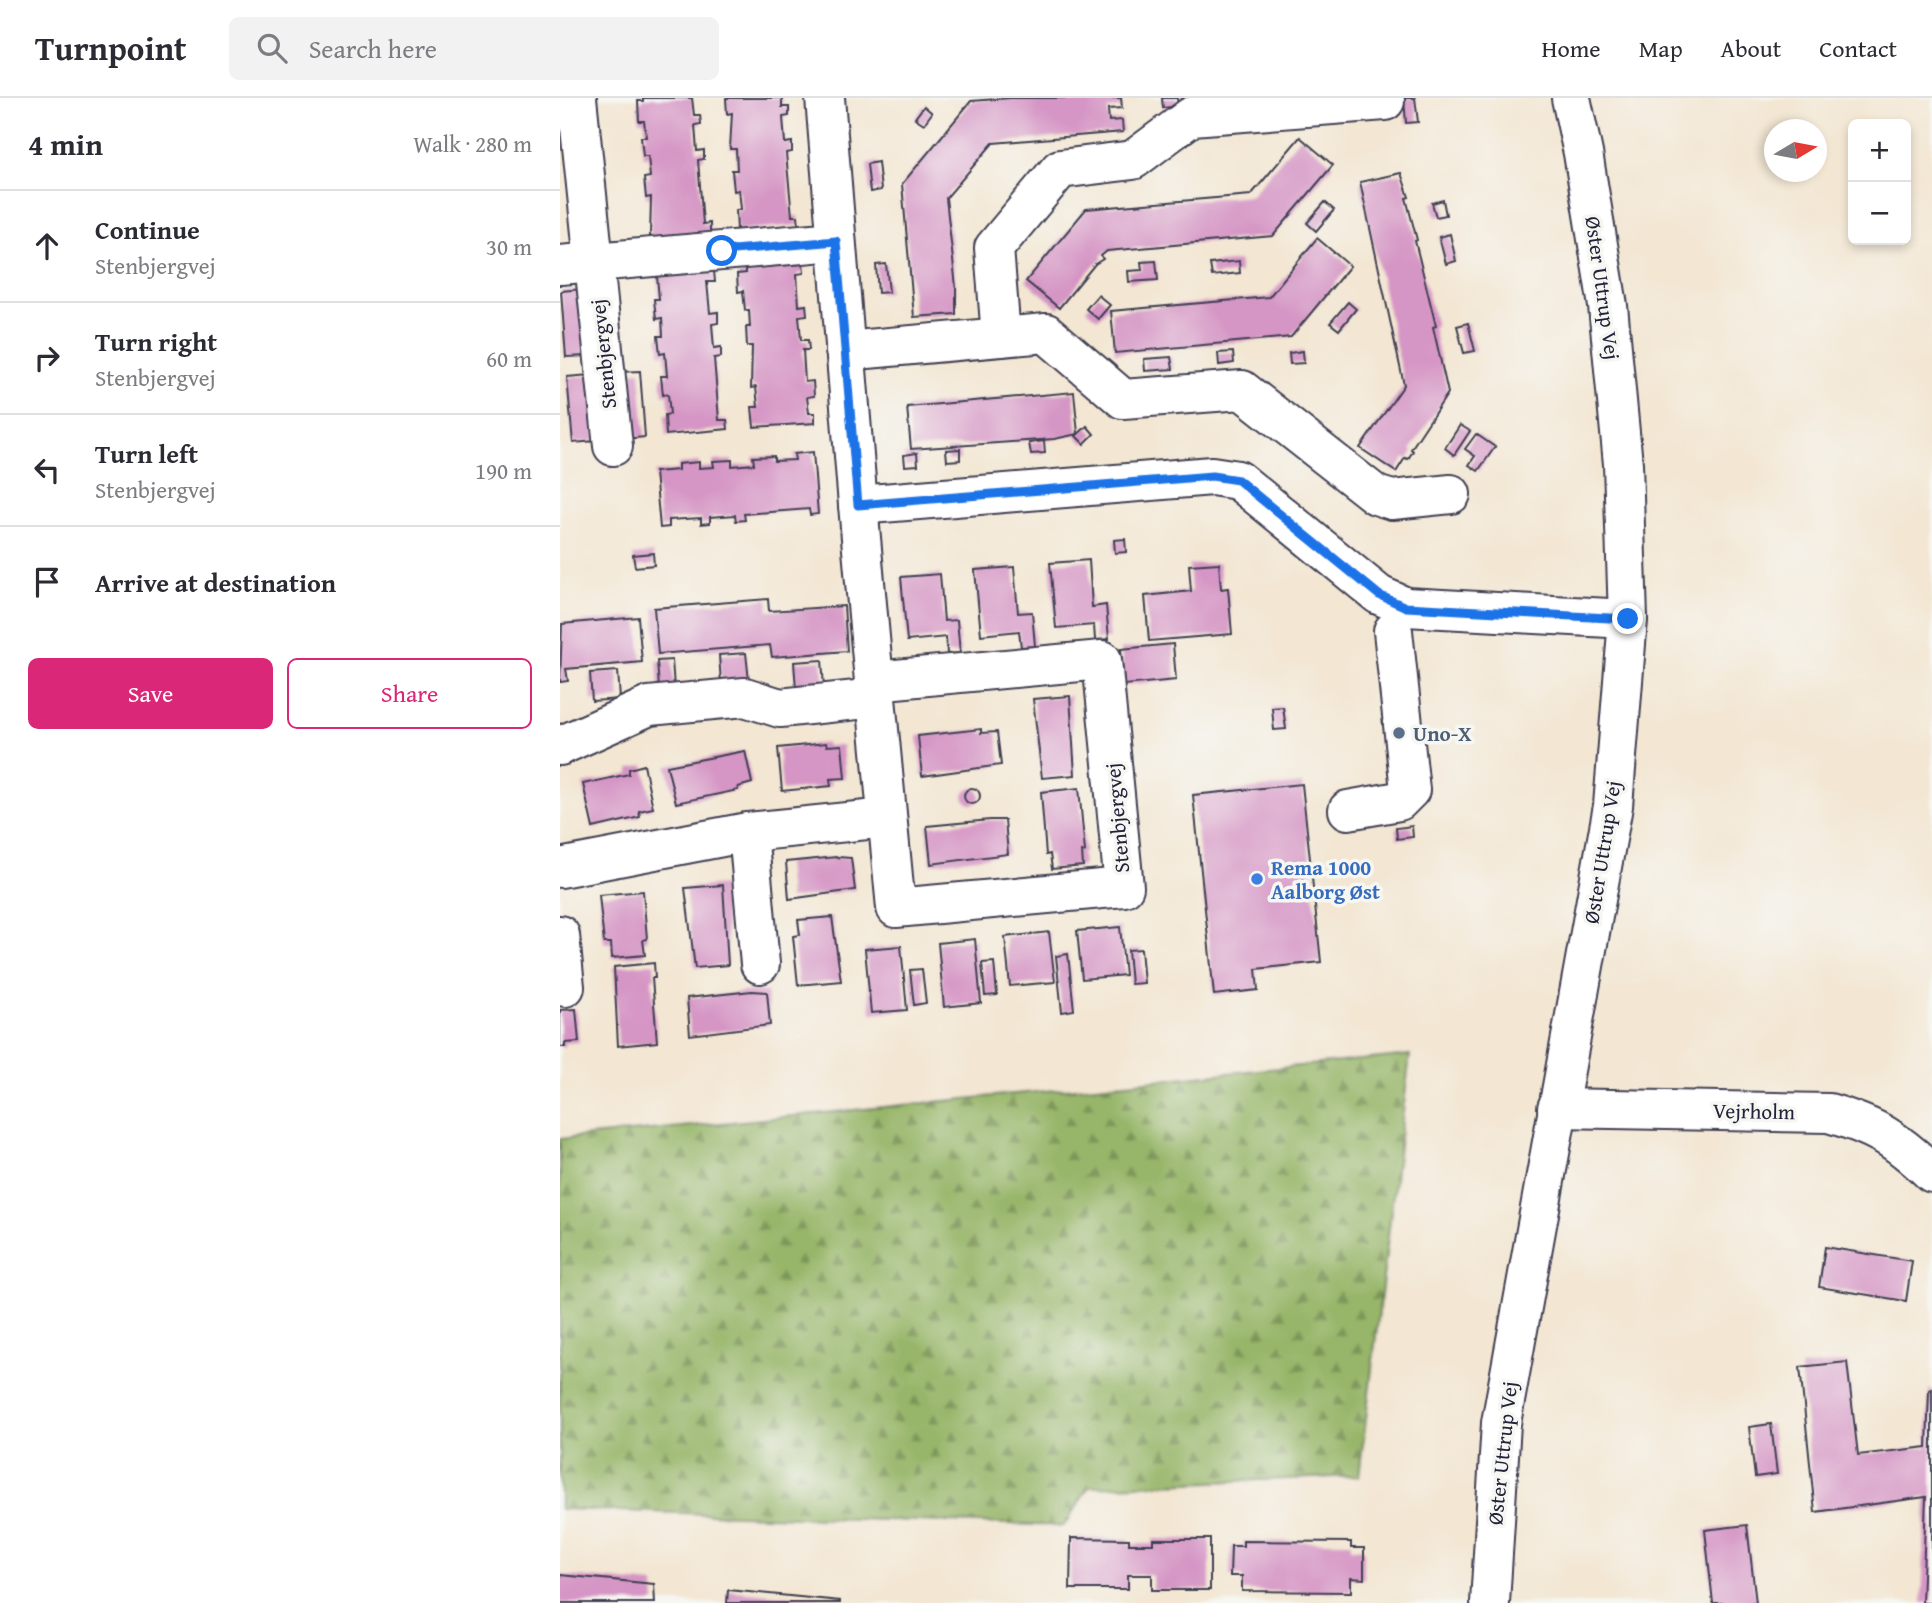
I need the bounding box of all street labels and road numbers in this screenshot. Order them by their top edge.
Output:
street label: Øster Uttrup Vej [1578,214,1628,362]
street label: Stenbjergvej [582,298,624,410]
street label: Stenbjergvej [1097,762,1137,874]
street label: Øster Uttrup Vej [1575,778,1629,926]
street label: Vejrholm [1713,1095,1795,1127]
street label: Øster Uttrup Vej [1479,1380,1525,1526]

